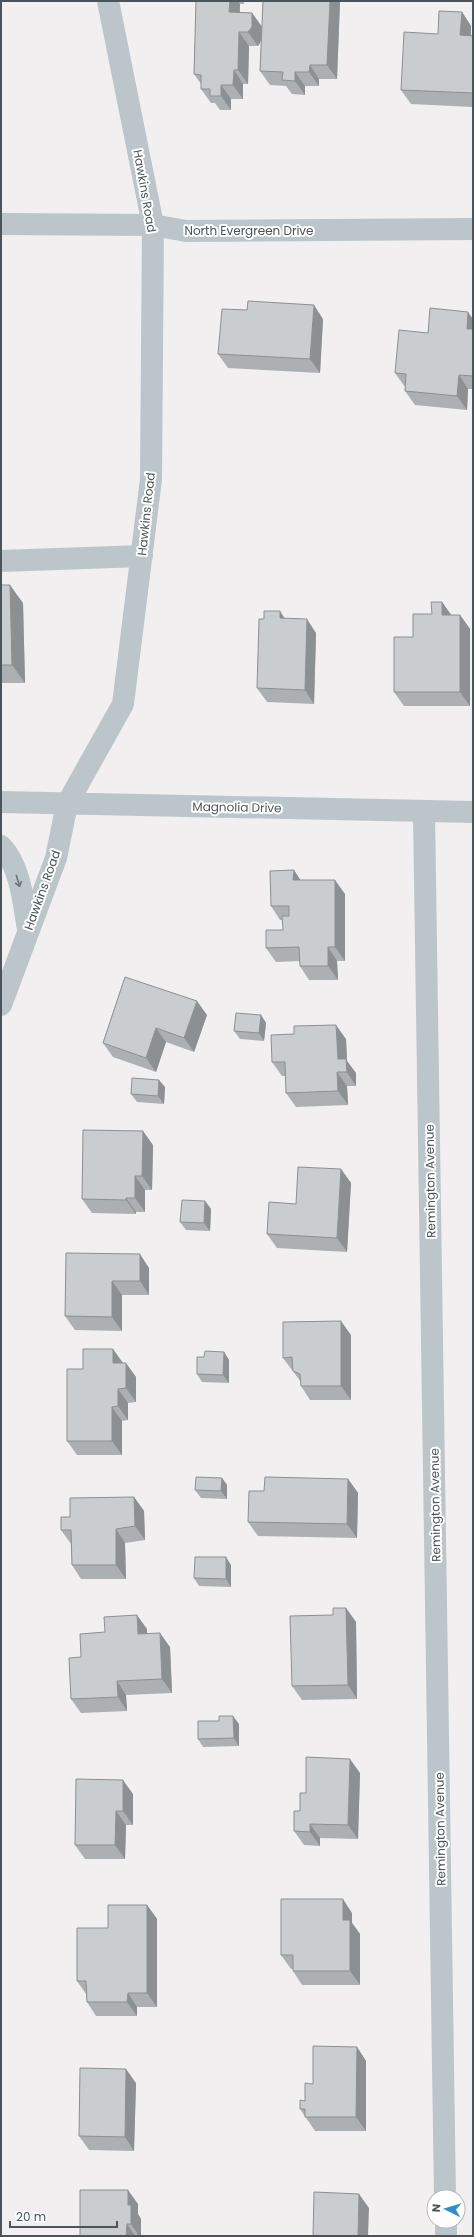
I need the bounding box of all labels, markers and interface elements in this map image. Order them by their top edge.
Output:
street label: Hawkins Road [129,148,161,234]
street label: North Evergreen Drive [184,222,314,239]
street label: Hawkins Road [133,471,159,557]
street label: Magnolia Drive [192,798,282,816]
street label: Hawkins Road [20,848,64,932]
one-way arrow [15,874,22,887]
street label: Remington Avenue [421,1124,439,1238]
street label: Remington Avenue [426,1448,444,1562]
street label: Remington Avenue [431,1772,449,1886]
north arrow [426,2189,466,2229]
scale bar [10,2203,117,2229]
text: N [428,2203,444,2213]
text: 20 m [16,2208,46,2225]

